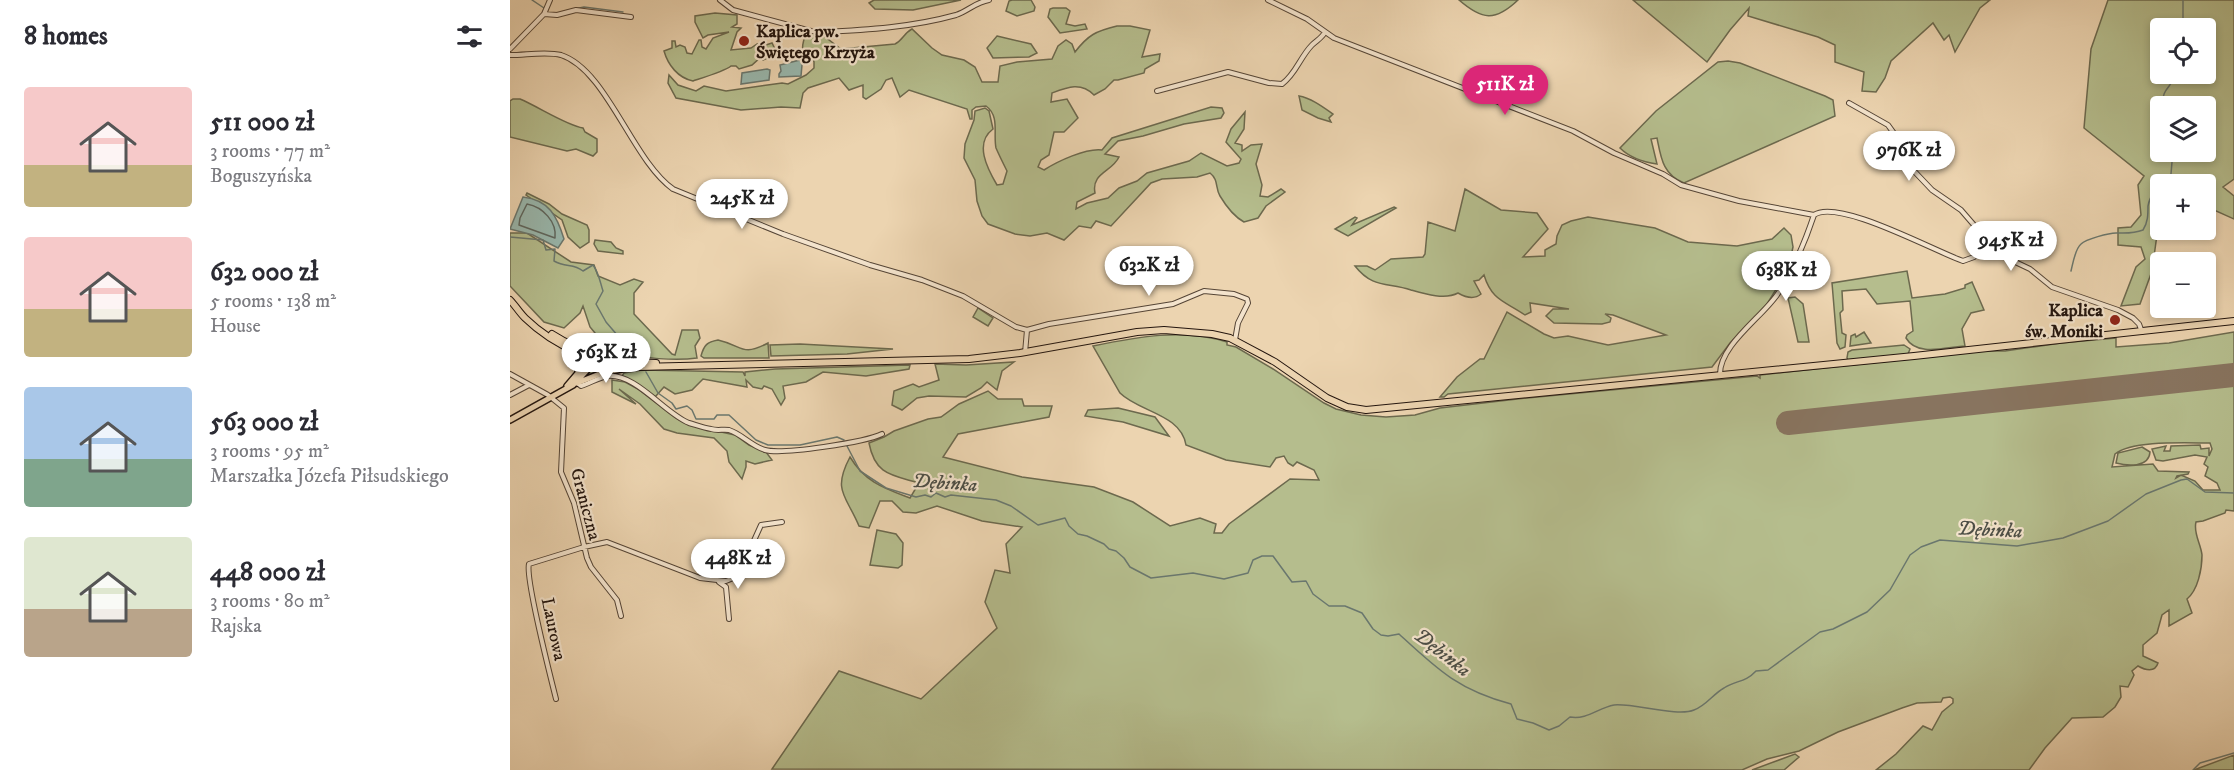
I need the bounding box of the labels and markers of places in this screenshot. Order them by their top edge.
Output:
place label: Kaplica pw. Świętego Krzyża [756,21,875,64]
marker: Kaplica pw. Świętego Krzyża [737,34,751,48]
pin: 511K zł [1450,65,1560,116]
pin: 976K zł [1854,131,1964,182]
pin: 245K zł [687,179,797,230]
pin: 945K zł [1956,221,2066,272]
pin: 632K zł [1094,246,1204,297]
pin: 638K zł [1731,251,1841,302]
place label: Kaplica św. Moniki [2025,300,2103,343]
marker: Kaplica św. Moniki [2108,313,2122,327]
pin: 563K zł [551,333,661,384]
pin: 448K zł [683,539,793,590]

